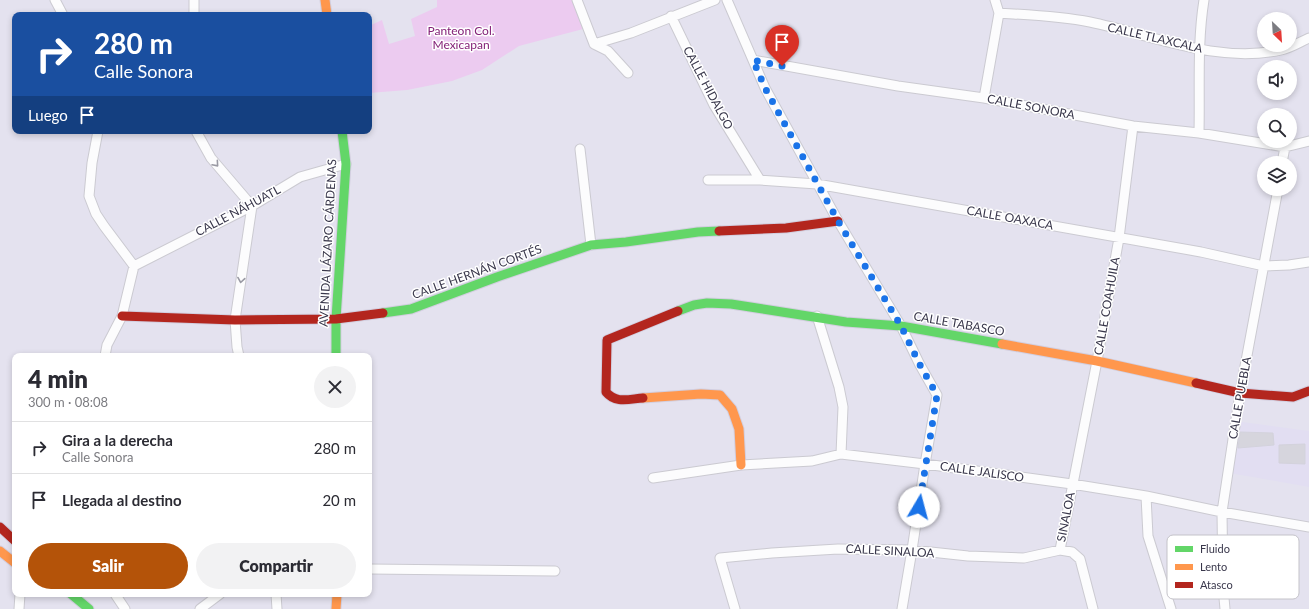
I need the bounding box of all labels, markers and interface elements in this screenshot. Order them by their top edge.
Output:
north arrow [1257,12,1297,52]
map controls [1257,12,1297,196]
street label: CALLE TLAXCALA [1106,19,1205,56]
park label: Panteon Col. Mexicapan [427,23,495,52]
pin [765,25,799,66]
text: 280 m [94,26,173,60]
icon: right [28,28,80,80]
icon: arrive [771,31,793,53]
street label: CALLE HIDALGO [680,44,737,132]
text: Calle Sonora [94,60,193,82]
button: sound [1257,60,1297,100]
street label: CALLE SONORA [986,91,1077,123]
icon: arrive [76,104,98,126]
text: Luego [28,106,68,124]
button: search [1257,108,1297,148]
button: layers [1257,156,1297,196]
one-way arrow [212,159,219,167]
street label: AVENIDA LÁZARO CÁRDENAS [316,159,339,327]
street label: CALLE NÁHUATL [193,182,283,239]
street label: CALLE OAXACA [966,202,1055,233]
street label: CALLE HERNÁN CORTÉS [410,241,544,302]
street label: CALLE COAHUILA [1090,255,1123,356]
one-way arrow [238,277,246,283]
street label: CALLE TABASCO [912,308,1006,339]
street label: CALLE PUEBLA [1225,355,1254,440]
text: 4 min [28,364,88,393]
button: close [314,366,356,408]
text: 300 m · 08:08 [28,394,108,410]
text: Gira a la derecha [62,431,173,449]
icon: right [28,437,50,459]
text: 280 m [314,439,356,457]
text: Calle Sonora [62,449,134,465]
street label: CALLE JALISCO [939,458,1025,485]
position arrow [898,486,940,528]
icon: arrive [28,489,50,511]
street label: SINALOA [1053,490,1078,543]
text: Llegada al destino [62,491,182,509]
text: 20 m [322,491,356,509]
legend [1167,535,1299,599]
street label: CALLE SINALOA [845,541,936,560]
text: Fluido [1200,542,1230,555]
button: Salir [28,543,188,589]
button: Compartir [196,543,356,589]
text: Lento [1200,560,1227,573]
text: Atasco [1200,578,1233,591]

